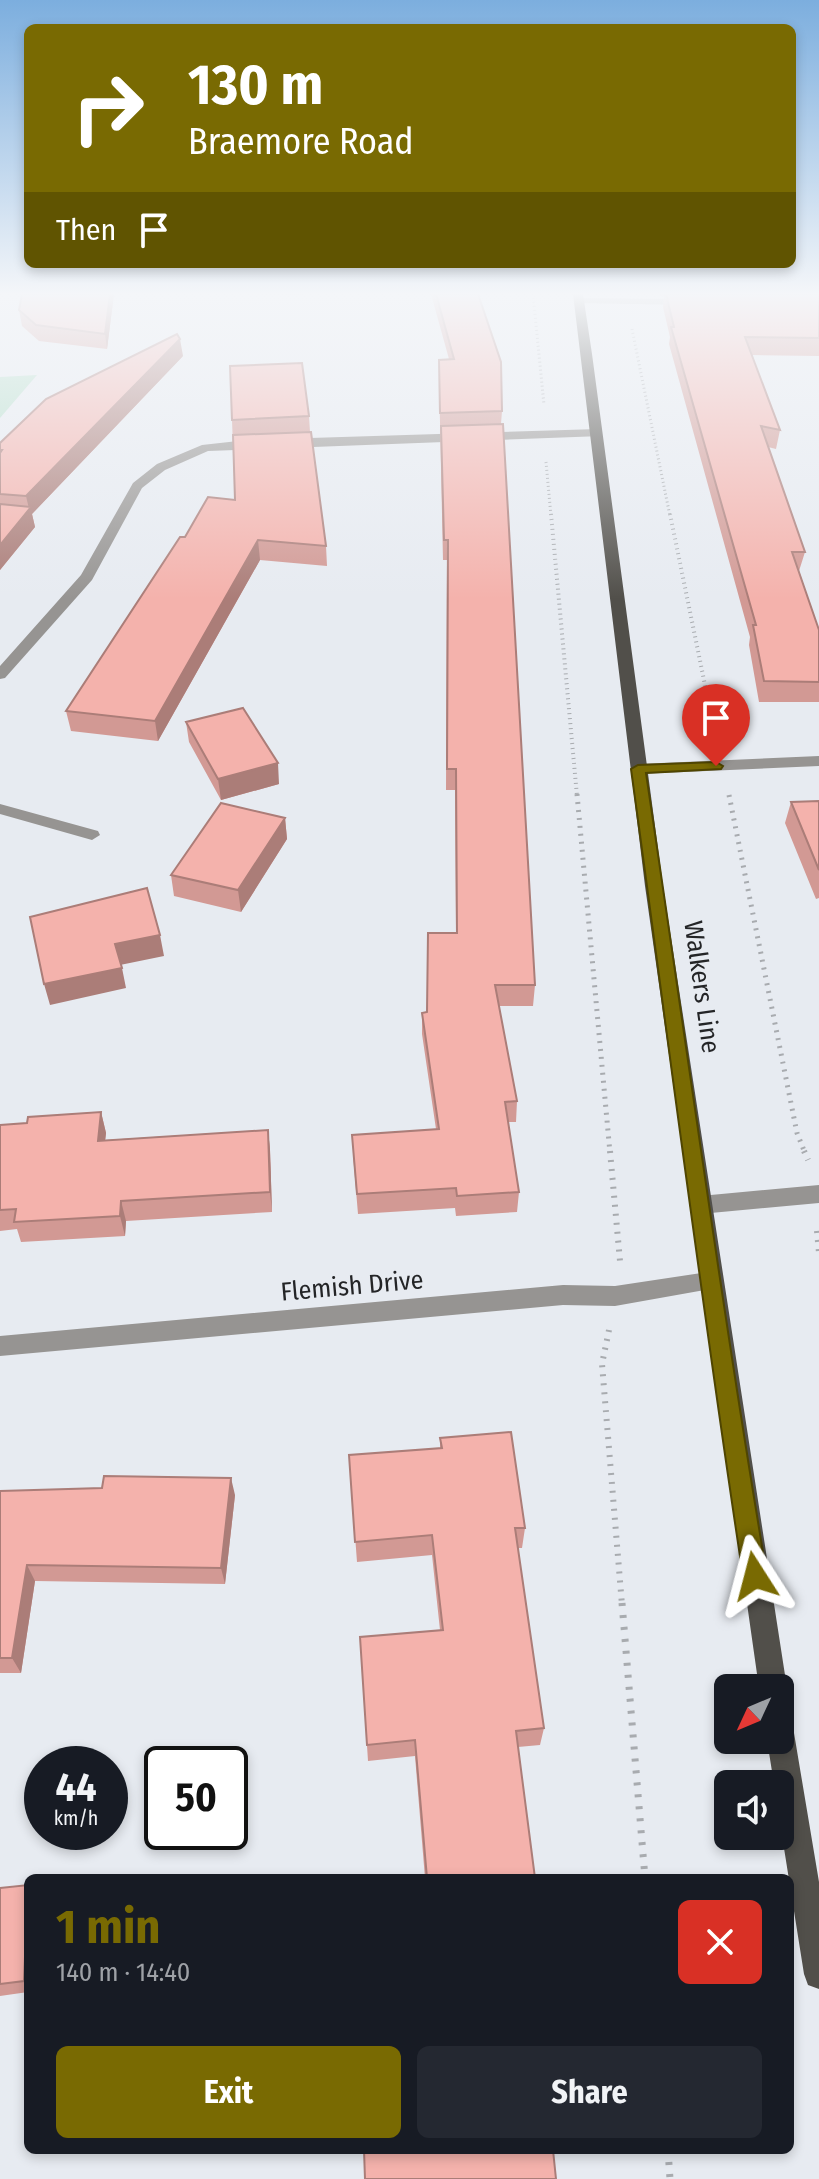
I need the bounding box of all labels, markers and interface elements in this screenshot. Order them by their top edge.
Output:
text: 130 m [188,52,323,119]
icon: right [56,56,160,160]
text: Braemore Road [188,120,414,164]
icon: arrive [132,208,176,252]
text: Then [56,212,116,248]
pin [682,684,750,766]
icon: arrive [694,696,738,740]
street label: Walkers Line [677,919,727,1055]
street label: Flemish Drive [279,1264,425,1308]
position arrow [713,1534,797,1618]
north arrow [714,1674,794,1754]
map controls [714,1674,794,1850]
speed limit sign: 50 [144,1746,248,1850]
text: 44 [55,1764,97,1812]
button: sound [714,1770,794,1850]
text: km/h [54,1806,98,1830]
text: 1 min [56,1898,161,1956]
button: close [678,1900,762,1984]
text: 140 m · 14:40 [56,1957,190,1988]
button: Exit [56,2046,401,2138]
button: Share [417,2046,762,2138]

